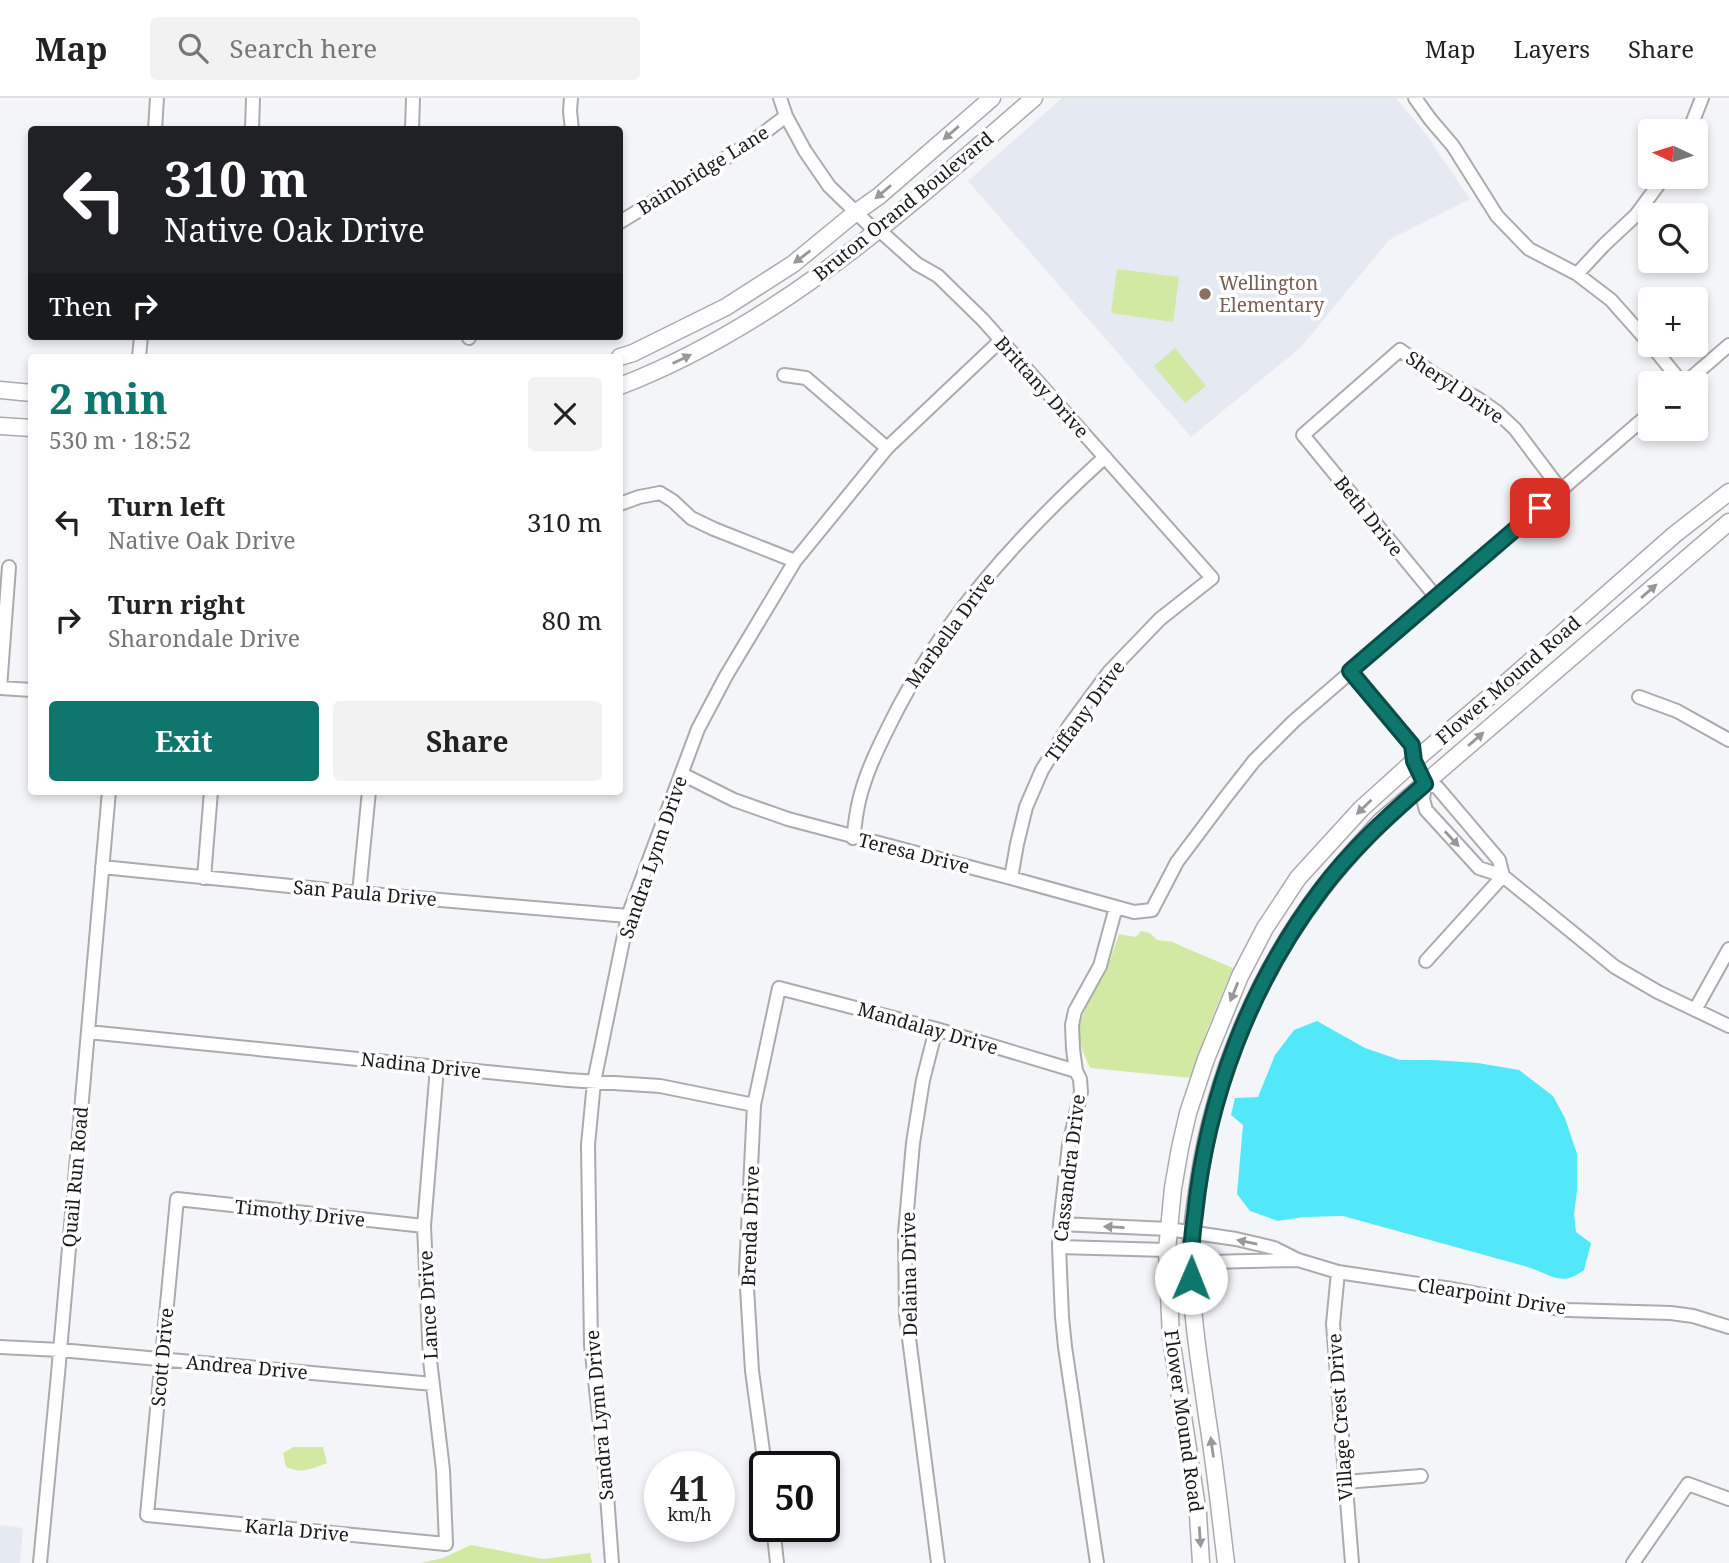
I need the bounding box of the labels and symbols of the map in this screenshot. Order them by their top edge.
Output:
street label: Bainbridge Lane [632,119,774,221]
north arrow [1638,119,1708,189]
street label: Bruton Orand Boulevard [808,125,999,287]
one-way arrow [942,125,960,141]
one-way arrow [875,184,892,199]
one-way arrow [794,249,812,264]
place label: Wellington Elementary [1219,270,1325,318]
marker: Wellington Elementary [1197,286,1213,302]
street label: Brittany Drive [989,330,1095,444]
street label: Sheryl Drive [1401,345,1509,429]
one-way arrow [672,353,692,365]
street label: Beth Drive [1329,470,1409,562]
pin [1510,478,1570,538]
street label: Marbella Drive [899,567,1001,693]
one-way arrow [1640,583,1658,599]
street label: Flower Mound Road [1430,610,1586,750]
street label: Tiffany Drive [1039,655,1131,767]
one-way arrow [1468,732,1485,747]
street label: Sandra Lynn Drive [613,772,693,942]
one-way arrow [1355,799,1372,816]
street label: Teresa Drive [855,827,973,879]
one-way arrow [1444,830,1460,848]
street label: San Paula Drive [292,874,438,912]
one-way arrow [1228,981,1239,1002]
street label: Mandalay Drive [855,996,1001,1060]
street label: Nadina Drive [360,1046,482,1084]
street label: Cassandra Drive [1047,1093,1091,1243]
street label: Quail Run Road [56,1105,94,1249]
street label: Brenda Drive [735,1165,765,1287]
street label: Timothy Drive [234,1193,366,1233]
street label: Delaina Drive [895,1212,923,1336]
one-way arrow [1103,1221,1125,1232]
one-way arrow [1236,1236,1258,1247]
position arrow [1154,1241,1228,1315]
street label: Lance Drive [412,1250,444,1360]
street label: Clearpoint Drive [1416,1271,1568,1321]
street label: Scott Drive [145,1307,179,1407]
street label: Flower Mound Road [1158,1328,1210,1514]
street label: Sandra Lynn Drive [579,1329,619,1501]
street label: Village Crest Drive [1321,1332,1359,1502]
street label: Andrea Drive [185,1349,309,1385]
one-way arrow [1206,1435,1217,1457]
speed limit sign: 50 [749,1451,840,1542]
street label: Karla Drive [244,1512,350,1548]
one-way arrow [1194,1526,1205,1548]

